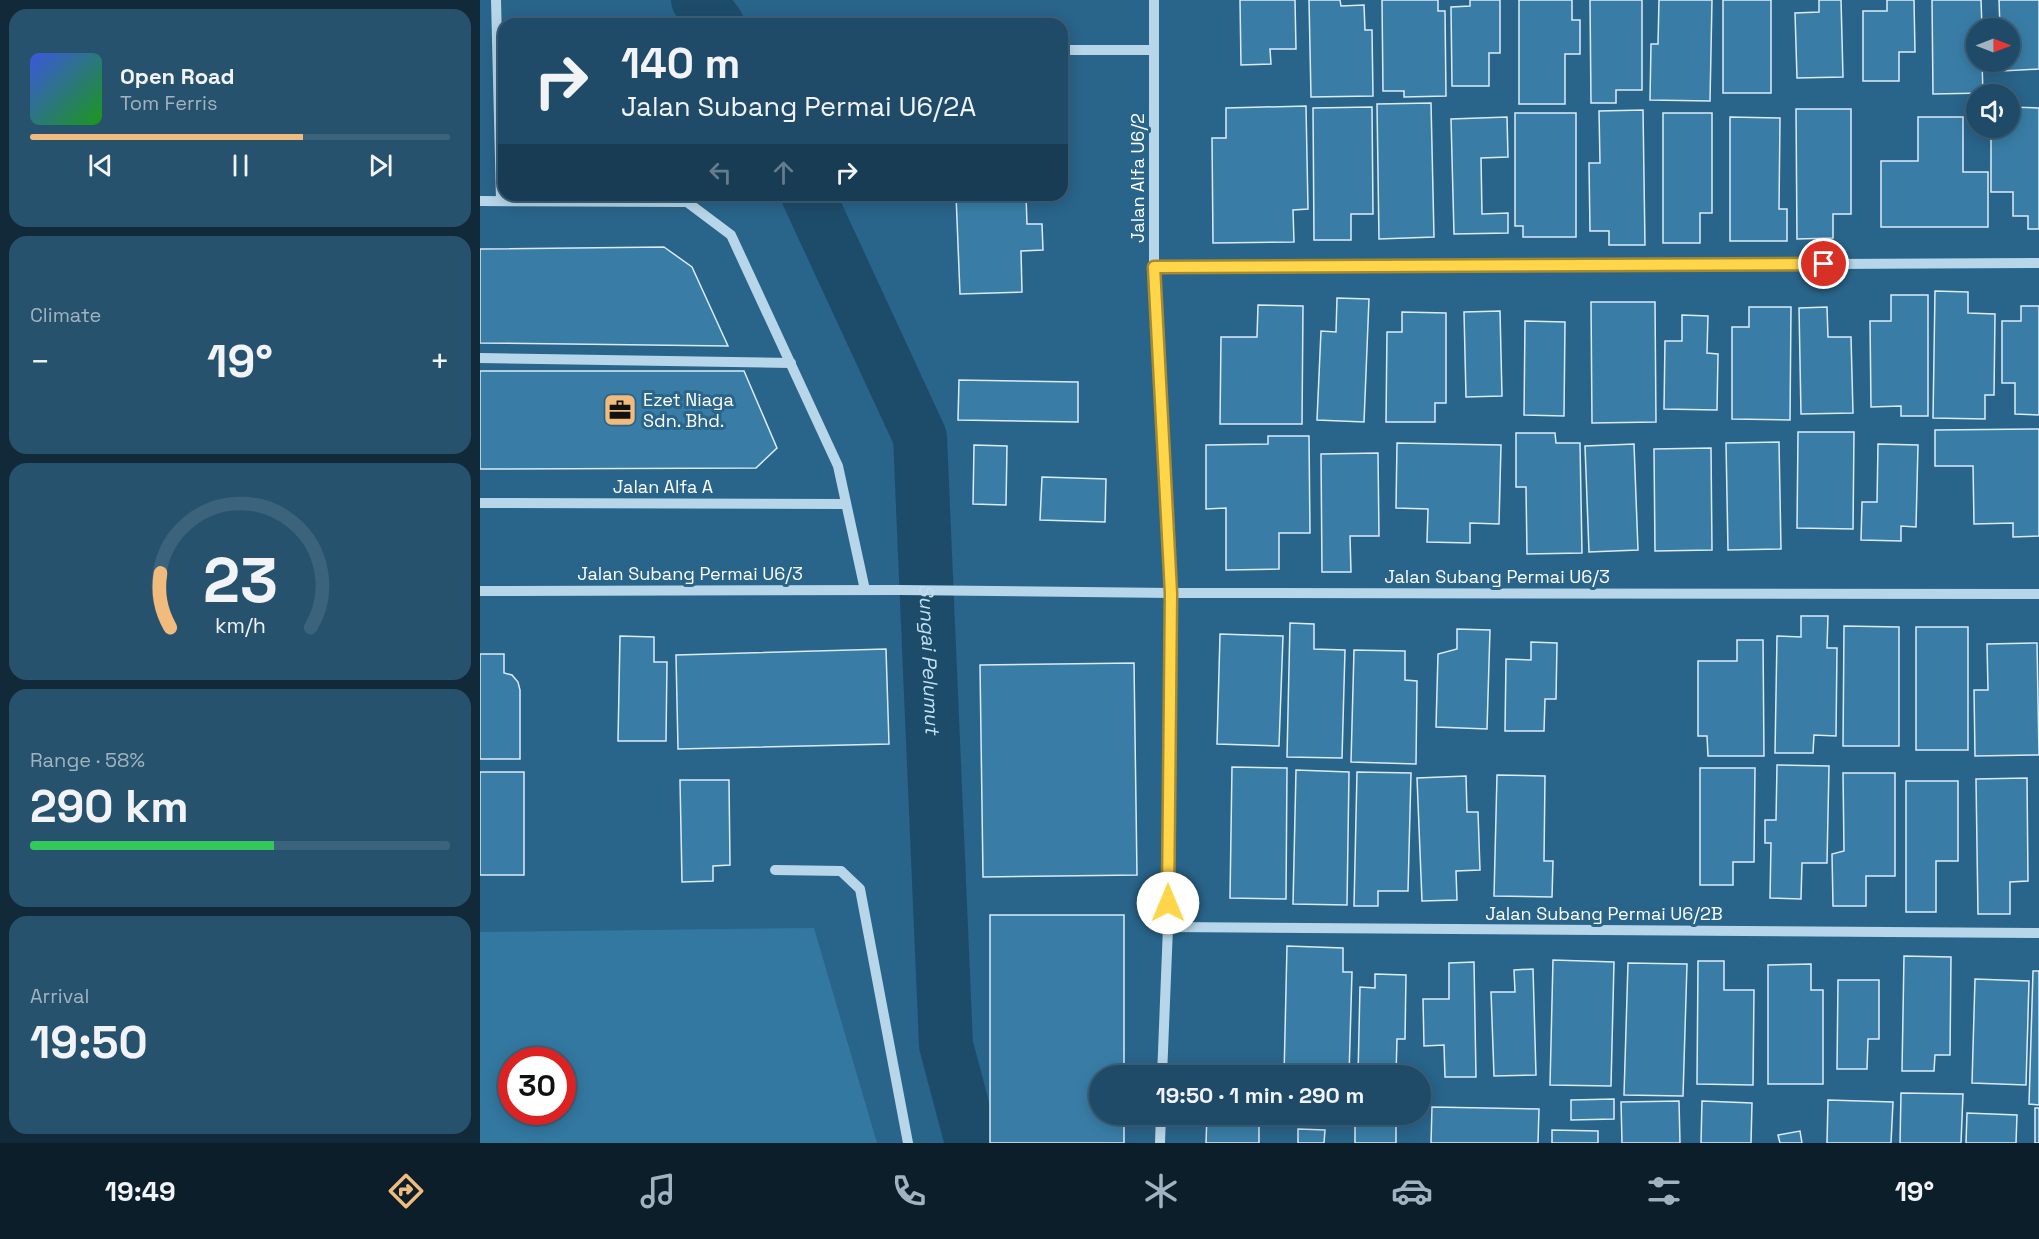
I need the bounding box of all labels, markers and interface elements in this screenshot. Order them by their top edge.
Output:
north arrow [1966,18,2020,72]
map controls [1966,18,2020,138]
text: 140 m [621,37,740,90]
icon: right [522,42,600,120]
text: Open Road [120,62,235,90]
button: sound [1966,84,2020,138]
text: Jalan Subang Permai U6/2A [621,89,976,124]
text: Tom Ferris [120,90,218,116]
street label: Jalan Alfa U6/2 [1126,113,1149,243]
icon: previous [84,149,117,182]
icon: pause [224,149,257,182]
icon: next [364,149,397,182]
icon: left [704,156,737,189]
icon: ahead [767,156,800,189]
icon: right [830,156,863,189]
pin [1798,238,1849,289]
icon: arrive [1807,247,1840,280]
text: Climate [30,302,101,328]
text: 19° [207,333,273,390]
text: − [30,341,50,383]
text: + [430,341,450,383]
place label: Ezet Niaga Sdn. Bhd. [643,388,734,432]
office icon: Ezet Niaga Sdn. Bhd. [602,392,638,428]
street label: Jalan Alfa A [613,475,713,498]
text: 23 [202,542,277,621]
street label: Jalan Subang Permai U6/3 [577,562,803,585]
street label: Jalan Subang Permai U6/3 [1384,565,1610,588]
water label: Sungai Pelumut [913,583,946,737]
text: km/h [214,613,266,640]
text: Range · 58% [30,747,145,773]
text: 290 km [30,778,189,835]
position arrow [1136,871,1200,935]
street label: Jalan Subang Permai U6/2B [1485,902,1723,925]
text: Arrival [30,983,89,1009]
text: 19:50 [30,1014,148,1071]
speed limit sign: 30 [498,1047,576,1125]
text: 19:50 · 1 min · 290 m [1156,1081,1364,1109]
icon: directions [385,1170,427,1212]
icon: music [637,1170,679,1212]
icon: phone [888,1170,930,1212]
icon: climate [1140,1170,1182,1212]
icon: car [1391,1170,1433,1212]
icon: filters [1643,1170,1685,1212]
text: 19:49 [105,1174,176,1209]
text: 19° [1895,1174,1934,1209]

